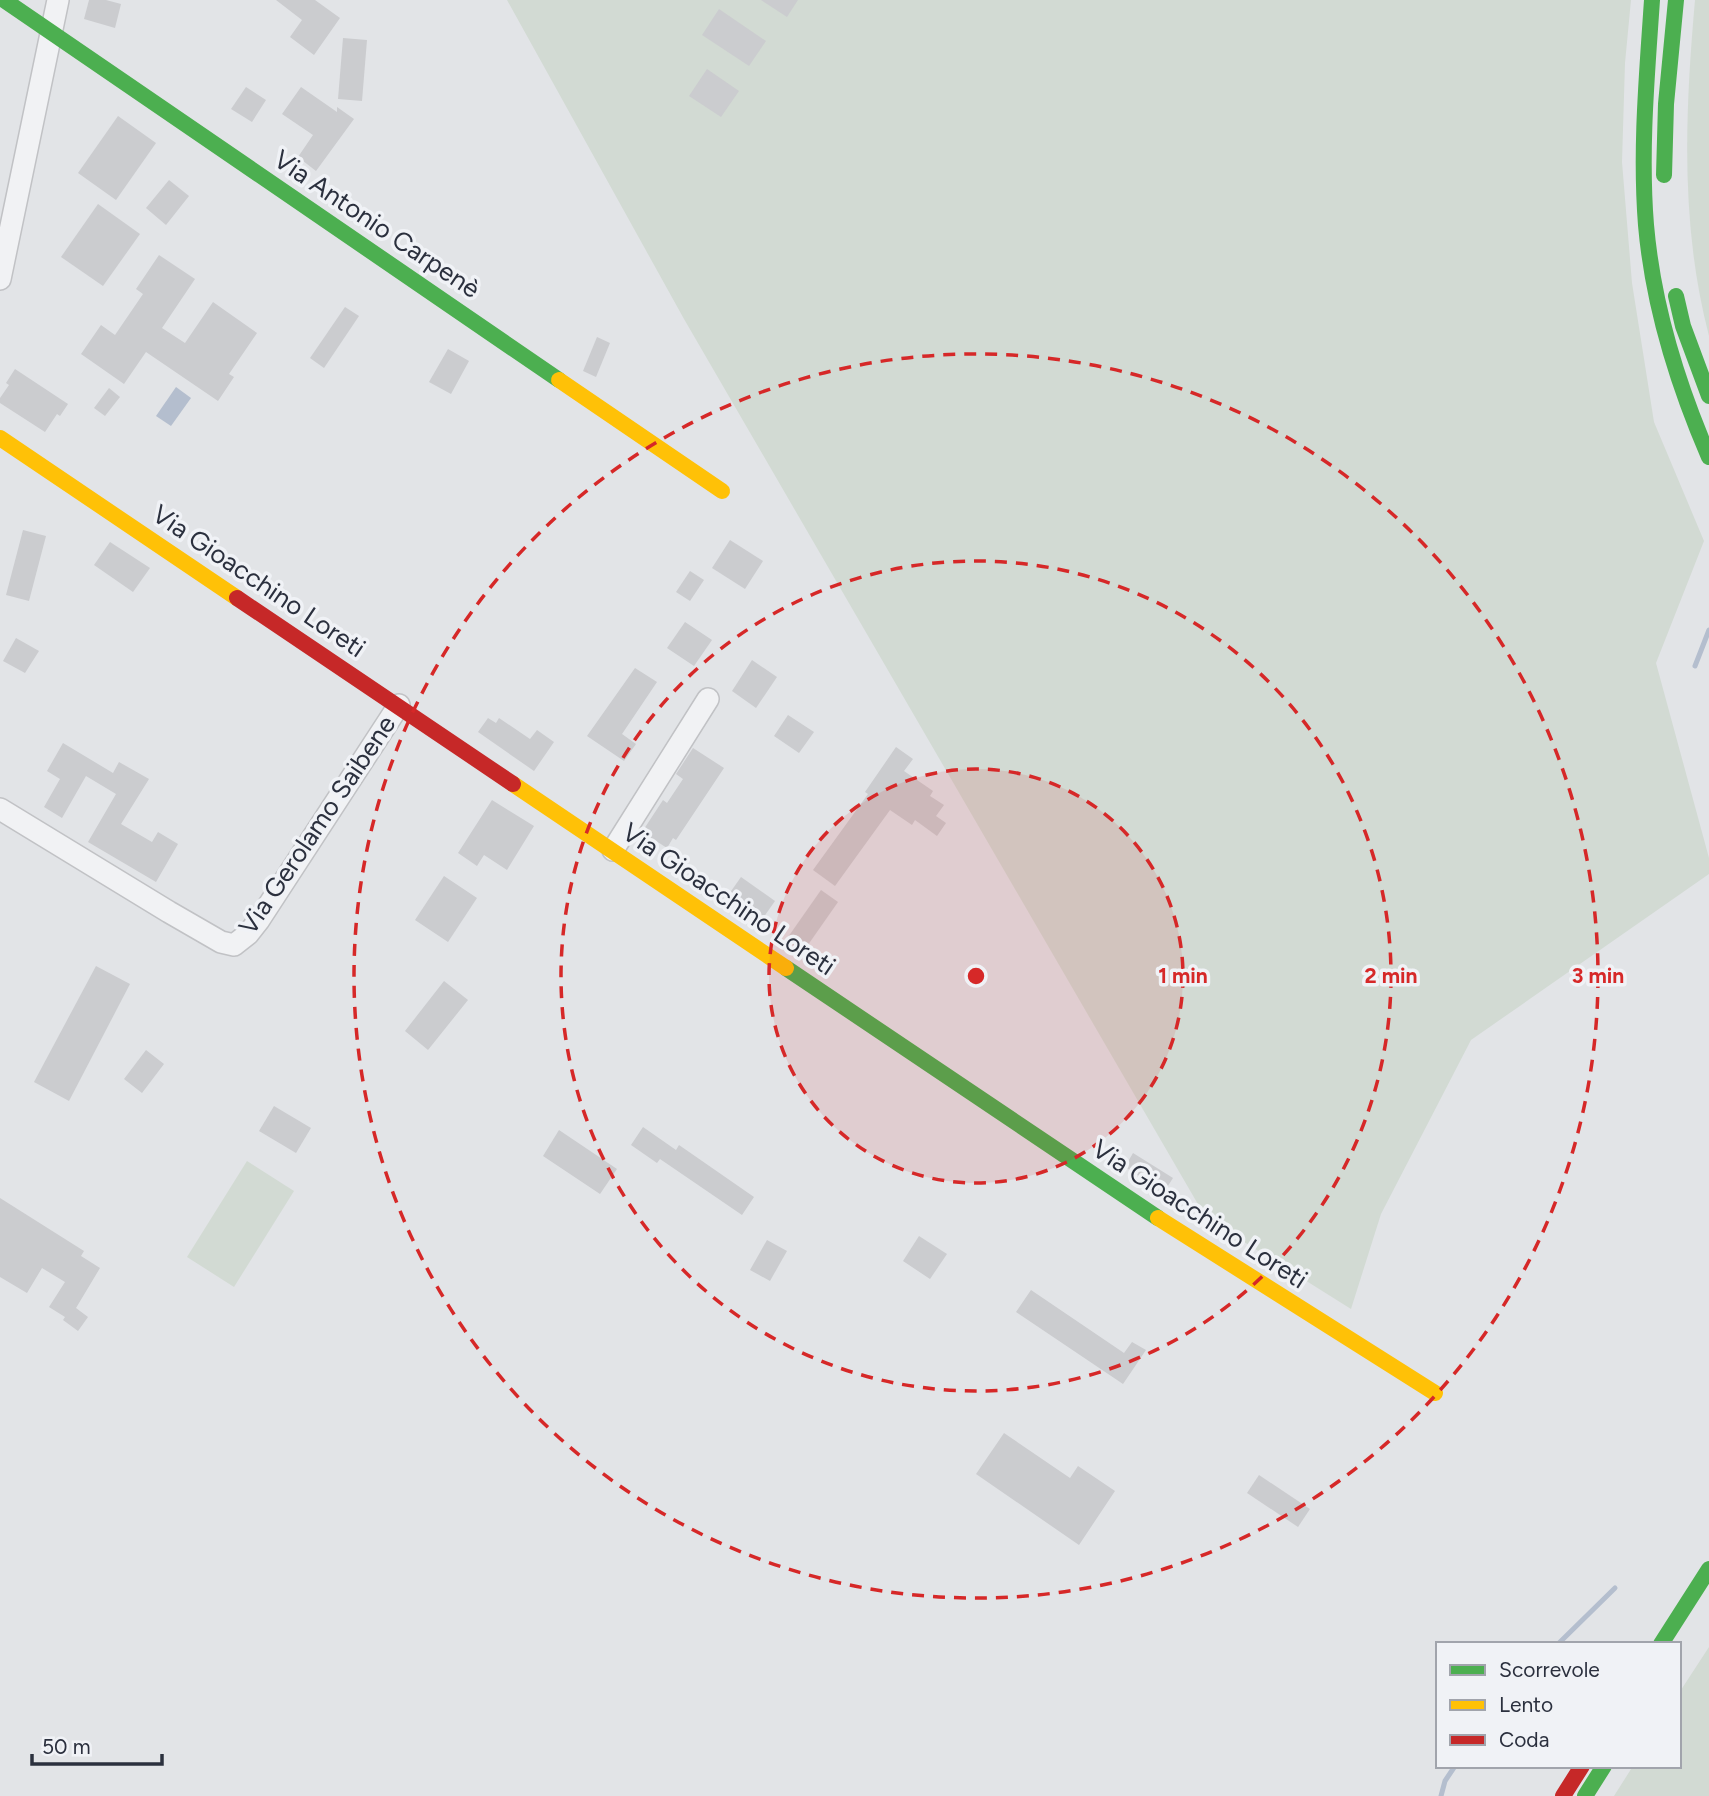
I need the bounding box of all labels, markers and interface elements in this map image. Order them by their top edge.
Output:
street label: Via Antonio Carpenè [268,143,486,305]
street label: Via Gioacchino Loreti [146,498,372,664]
street label: Via Gerolamo Saibene [232,709,402,941]
street label: Via Gioacchino Loreti [616,816,842,982]
text: 1 min [1158,963,1208,988]
text: 2 min [1365,963,1417,988]
text: 3 min [1572,963,1624,988]
centre of rings [964,964,988,988]
street label: Via Gioacchino Loreti [1086,1133,1314,1295]
legend [1436,1642,1681,1768]
text: Scorrevole [1499,1657,1600,1682]
text: Lento [1499,1692,1553,1717]
scale bar [32,1722,161,1766]
text: Coda [1499,1727,1549,1752]
text: 50 m [42,1734,91,1759]

